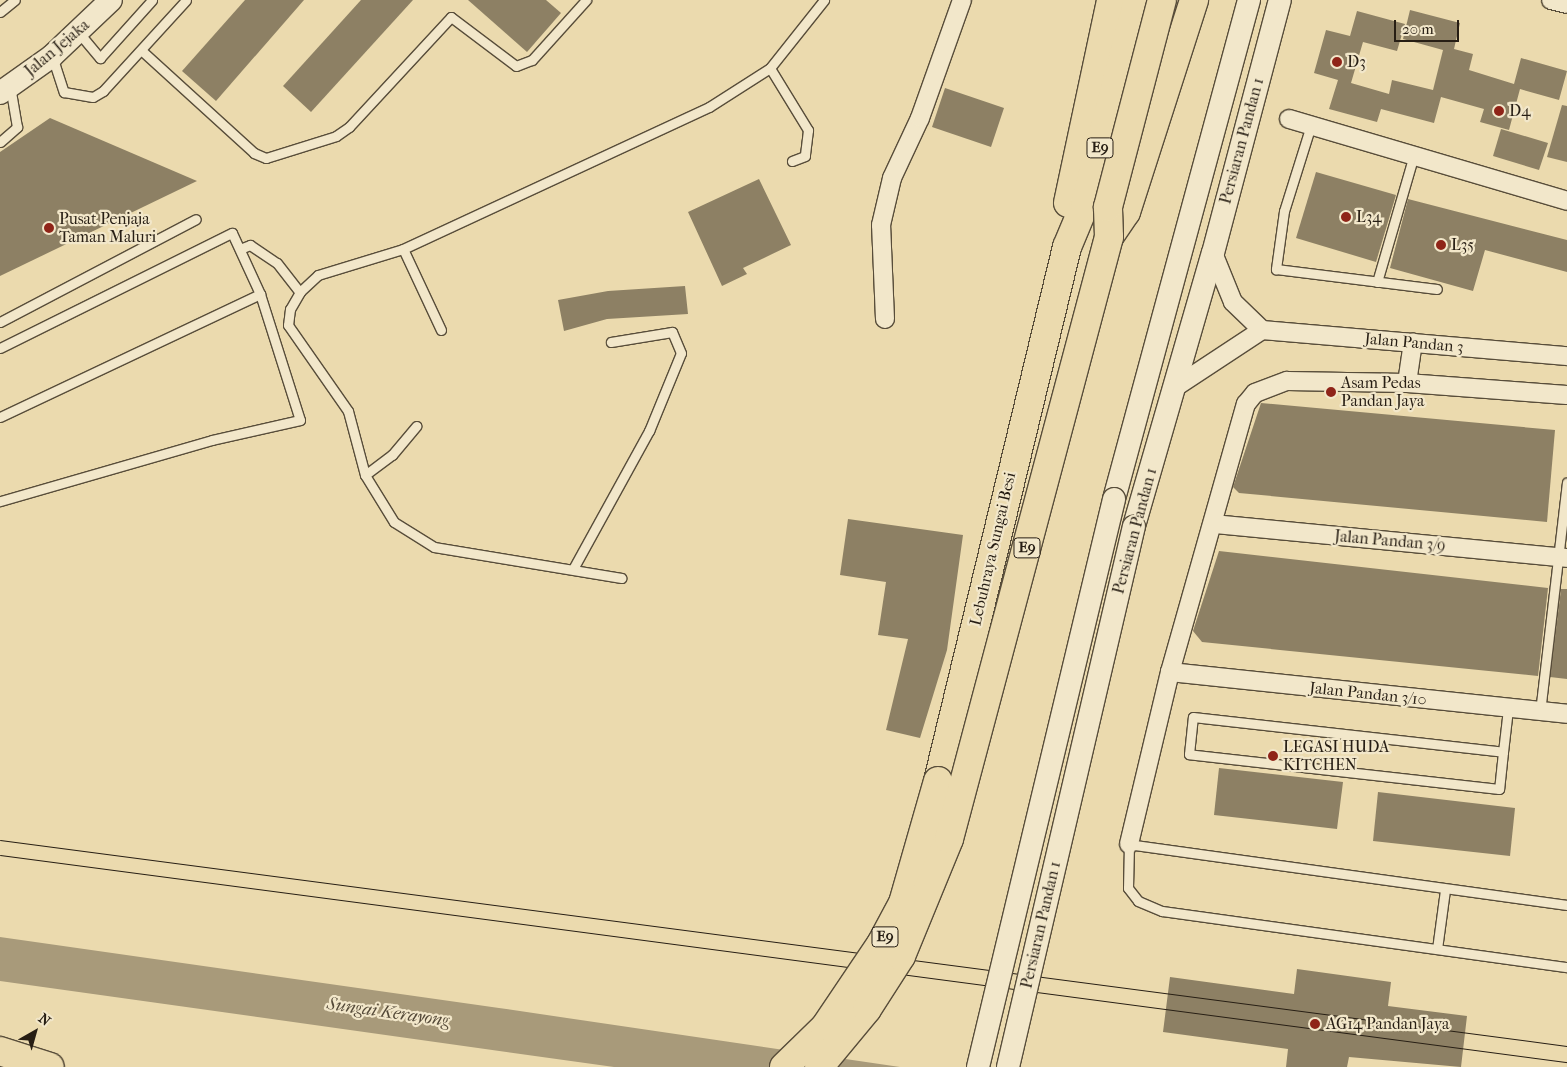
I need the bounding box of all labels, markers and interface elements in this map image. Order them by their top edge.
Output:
scale bar [1397,10,1462,42]
street label: Jalan Jejaka [21,15,93,81]
text: 20 m [1402,20,1434,38]
place label: D3 [1347,52,1366,72]
marker: D3 [1331,56,1343,68]
street label: Persiaran Pandan 1 [1216,76,1268,206]
place label: D4 [1509,101,1531,121]
marker: D4 [1493,105,1505,117]
road number: E9 [1086,136,1114,160]
place label: L34 [1356,207,1382,227]
place label: Pusat Penjaja Taman Maluri [59,209,156,247]
marker: L34 [1340,211,1352,223]
marker: Pusat Penjaja Taman Maluri [43,222,55,234]
place label: L35 [1451,235,1474,255]
marker: L35 [1435,239,1447,251]
street label: Jalan Pandan 3 [1364,329,1464,357]
place label: Asam Pedas Pandan Jaya [1341,373,1424,411]
marker: Asam Pedas Pandan Jaya [1325,386,1337,398]
street label: Persiaran Pandan 1 [1109,466,1161,596]
street label: Lebuhraya Sungai Besi [966,471,1020,627]
street label: Jalan Pandan 3/9 [1334,527,1446,555]
road number: E9 [1013,536,1041,560]
street label: Jalan Pandan 3/10 [1309,678,1427,710]
place label: LEGASI HUDA KITCHEN [1283,737,1389,775]
marker: LEGASI HUDA KITCHEN [1267,750,1279,762]
street label: Persiaran Pandan 1 [1017,860,1065,990]
road number: E9 [871,924,899,950]
water label: Sungai Kerayong [325,994,451,1032]
north arrow [10,1007,60,1057]
text: N [35,1010,54,1030]
place label: AG14 Pandan Jaya [1326,1014,1449,1034]
marker: AG14 Pandan Jaya [1308,1017,1322,1031]

